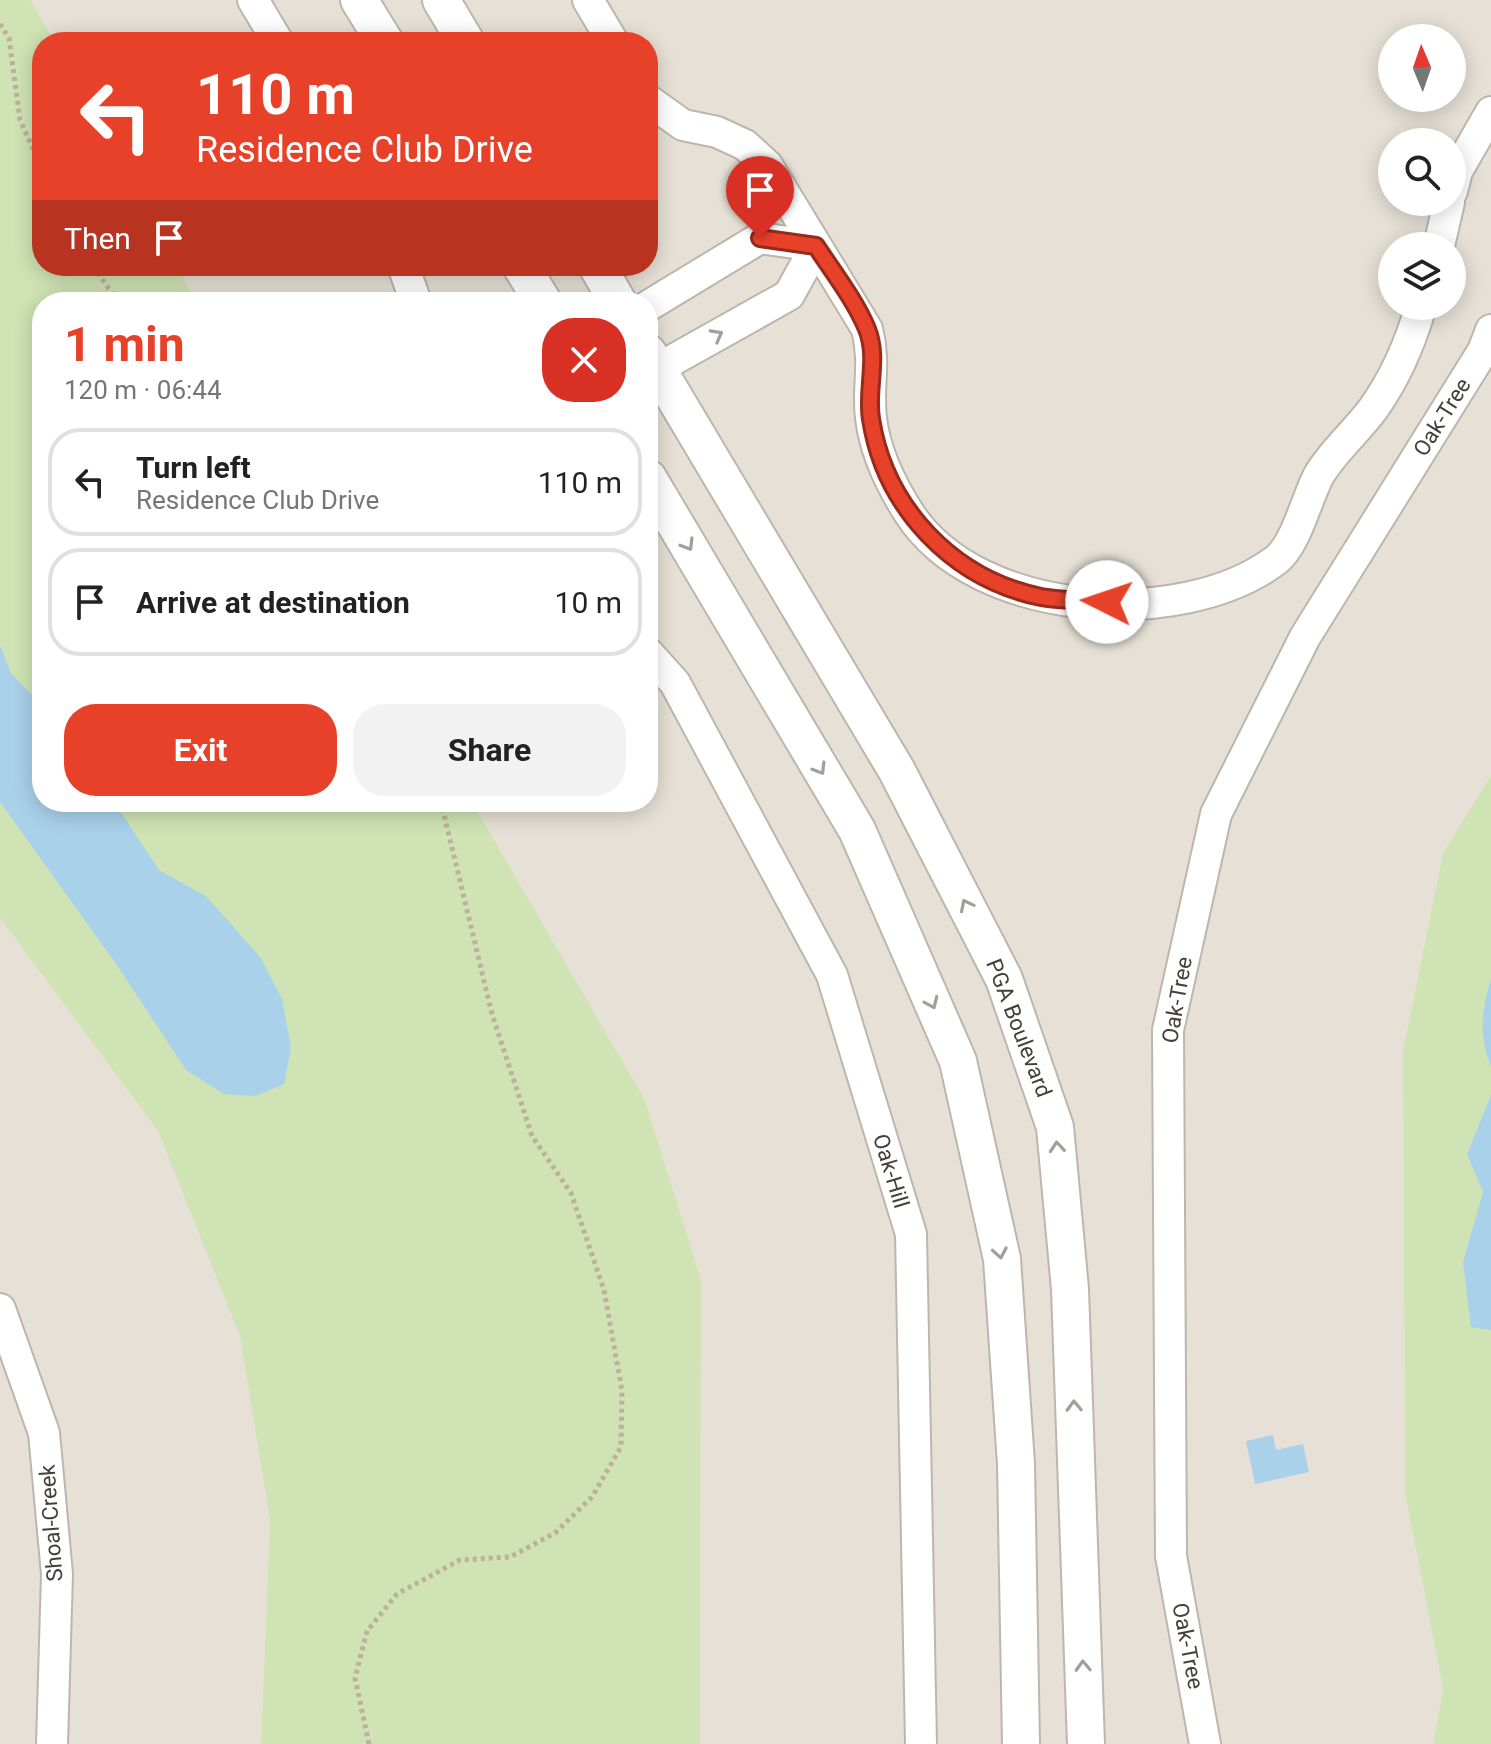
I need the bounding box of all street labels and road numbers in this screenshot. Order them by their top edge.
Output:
street label: Oak-Tree [1408,373,1476,461]
street label: PGA Boulevard [981,955,1057,1101]
street label: Oak-Tree [1157,955,1197,1045]
street label: Oak-Hill [868,1131,914,1211]
street label: Shoal-Creek [34,1463,68,1582]
street label: Oak-Tree [1167,1601,1209,1691]

